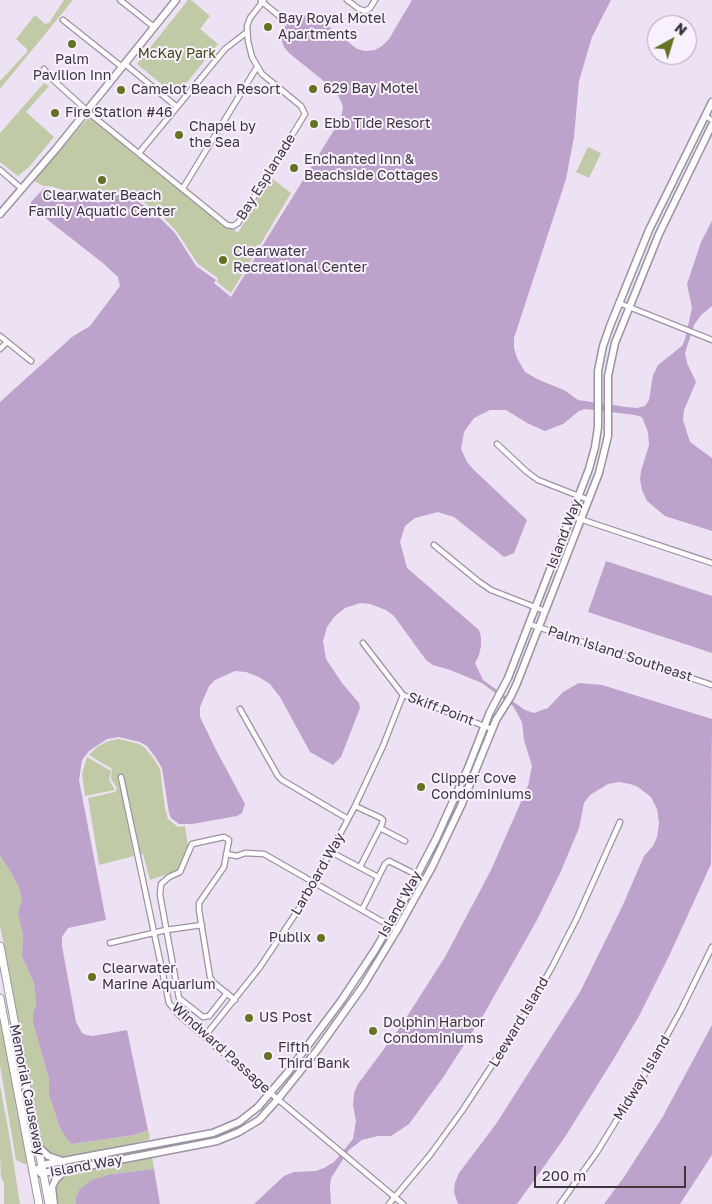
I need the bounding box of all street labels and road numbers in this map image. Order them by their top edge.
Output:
street label: Bay Esplanade [233,131,299,223]
street label: Island Way [543,497,585,571]
street label: Palm Island Southeast [545,623,695,685]
street label: Skiff Point [405,689,477,729]
street label: Larboard Way [288,830,348,918]
street label: Island Way [375,868,425,940]
street label: Leeward Island [486,974,552,1070]
street label: Windward Passage [168,999,274,1097]
street label: Memorial Causeway [6,1023,48,1157]
street label: Midway Island [610,1033,674,1123]
street label: Island Way [48,1151,124,1181]

